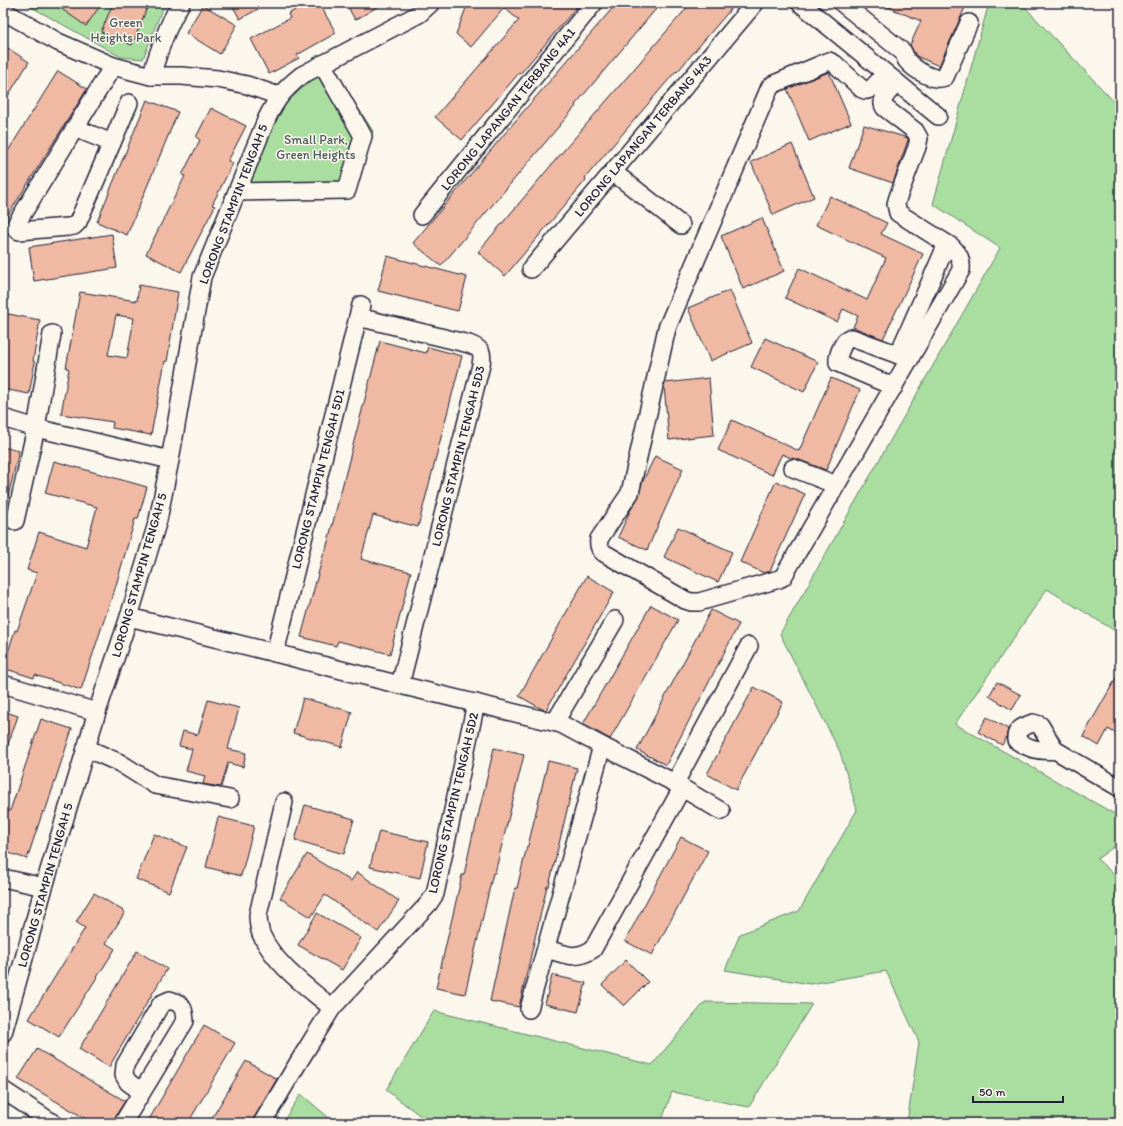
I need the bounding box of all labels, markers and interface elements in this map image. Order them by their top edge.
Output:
park label: Green Heights Park [91,15,162,45]
street label: LORONG LAPANGAN TERBANG 4A1 [438,25,578,193]
street label: LORONG LAPANGAN TERBANG 4A3 [571,52,715,220]
street label: LORONG STAMPIN TENGAH 5 [195,122,271,286]
park label: Small Park, Green Heights [276,132,356,162]
street label: LORONG STAMPIN TENGAH 5D3 [428,364,488,548]
street label: LORONG STAMPIN TENGAH 5D1 [288,388,348,570]
street label: LORONG STAMPIN TENGAH 5 [108,491,170,659]
street label: LORONG STAMPIN TENGAH 5D2 [425,711,481,895]
street label: LORONG STAMPIN TENGAH 5 [14,801,76,969]
scale bar [973,1078,1063,1104]
text: 50 m [979,1085,1005,1099]

